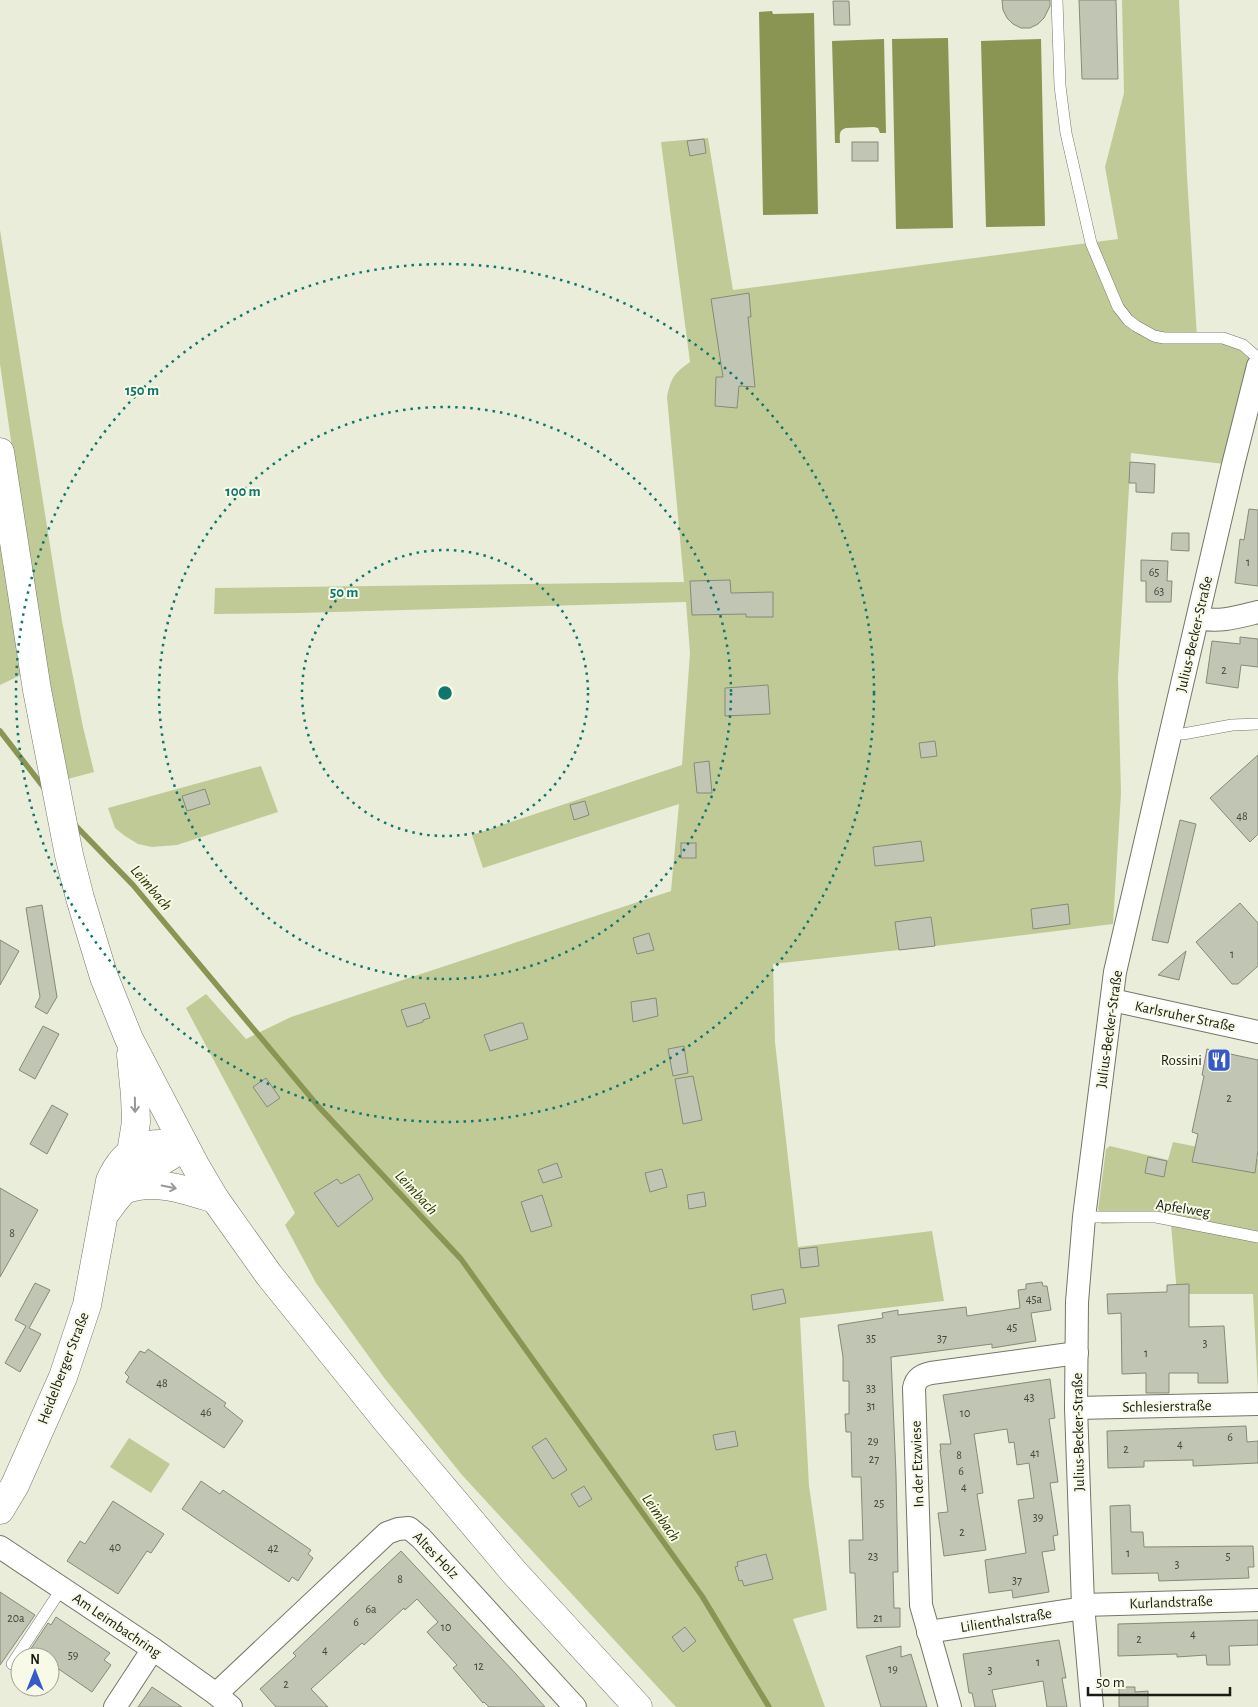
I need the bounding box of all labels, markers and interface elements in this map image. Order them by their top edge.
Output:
text: 150 m [125,383,159,398]
text: 100 m [225,484,261,499]
house number: 1 [1246,556,1250,568]
house number: 65 [1149,566,1159,578]
street label: Julius-Becker-Straße [1174,575,1215,694]
text: 50 m [330,585,358,600]
house number: 63 [1154,585,1164,597]
house number: 2 [1221,664,1227,676]
centre of rings [436,684,454,702]
house number: 48 [1236,810,1248,822]
water label: Leimbach [127,862,175,913]
house number: 1 [1230,948,1234,960]
street label: Julius-Becker-Straße [1094,969,1125,1089]
street label: Karlsruher Straße [1133,999,1237,1034]
restaurant icon: Rossini [1206,1047,1232,1073]
place label: Rossini [1161,1053,1202,1068]
house number: 2 [1226,1092,1232,1104]
one-way arrow [131,1096,140,1112]
water label: Leimbach [392,1167,441,1218]
one-way arrow [161,1183,177,1192]
street label: Apfelweg [1155,1197,1212,1220]
house number: 8 [9,1227,15,1239]
house number: 45a [1026,1293,1043,1305]
street label: Heidelberger Straße [35,1310,92,1426]
house number: 45 [1007,1321,1017,1333]
house number: 35 [866,1332,876,1344]
house number: 37 [937,1332,947,1344]
house number: 3 [1203,1337,1208,1349]
house number: 1 [1144,1347,1148,1359]
street label: Julius-Becker-Straße [1070,1372,1087,1491]
house number: 48 [156,1377,168,1389]
house number: 33 [866,1382,876,1394]
house number: 43 [1024,1391,1034,1403]
street label: Schlesierstraße [1122,1398,1212,1415]
house number: 31 [866,1400,876,1412]
house number: 46 [200,1406,212,1418]
house number: 10 [960,1407,970,1419]
street label: In der Etzwiese [908,1420,927,1508]
house number: 6 [1227,1431,1233,1443]
house number: 29 [867,1435,879,1447]
house number: 4 [1177,1438,1183,1450]
house number: 2 [1123,1443,1129,1455]
house number: 41 [1030,1447,1040,1459]
house number: 8 [956,1449,962,1461]
house number: 27 [869,1453,879,1465]
house number: 6 [958,1465,964,1477]
house number: 4 [961,1481,967,1493]
water label: Leimbach [639,1491,683,1544]
house number: 25 [874,1497,884,1509]
house number: 39 [1033,1511,1044,1523]
house number: 2 [959,1526,965,1538]
street label: Altes Holz [410,1529,462,1582]
house number: 40 [109,1541,121,1553]
house number: 42 [267,1542,279,1554]
house number: 1 [1126,1547,1130,1559]
house number: 23 [868,1550,878,1562]
house number: 5 [1225,1550,1231,1562]
house number: 3 [1175,1558,1180,1570]
house number: 8 [397,1573,403,1585]
house number: 37 [1012,1574,1022,1586]
street label: Am Leimbachring [70,1590,164,1661]
street label: Kurlandstraße [1129,1594,1213,1611]
house number: 6a [365,1603,377,1615]
street label: Lilienthalstraße [959,1606,1053,1635]
house number: 20a [7,1612,25,1624]
house number: 21 [873,1612,883,1624]
house number: 6 [353,1616,359,1628]
house number: 10 [441,1621,451,1633]
house number: 4 [1190,1628,1196,1640]
house number: 2 [1136,1633,1142,1645]
house number: 4 [322,1644,328,1656]
north arrow [10,1647,60,1697]
house number: 59 [68,1649,79,1661]
text: N [30,1653,40,1667]
house number: 1 [1036,1656,1040,1668]
house number: 12 [474,1660,484,1672]
house number: 19 [888,1663,898,1675]
house number: 3 [988,1664,993,1676]
scale bar [1088,1664,1230,1696]
text: 50 m [1096,1675,1125,1690]
house number: 2 [283,1678,289,1690]

